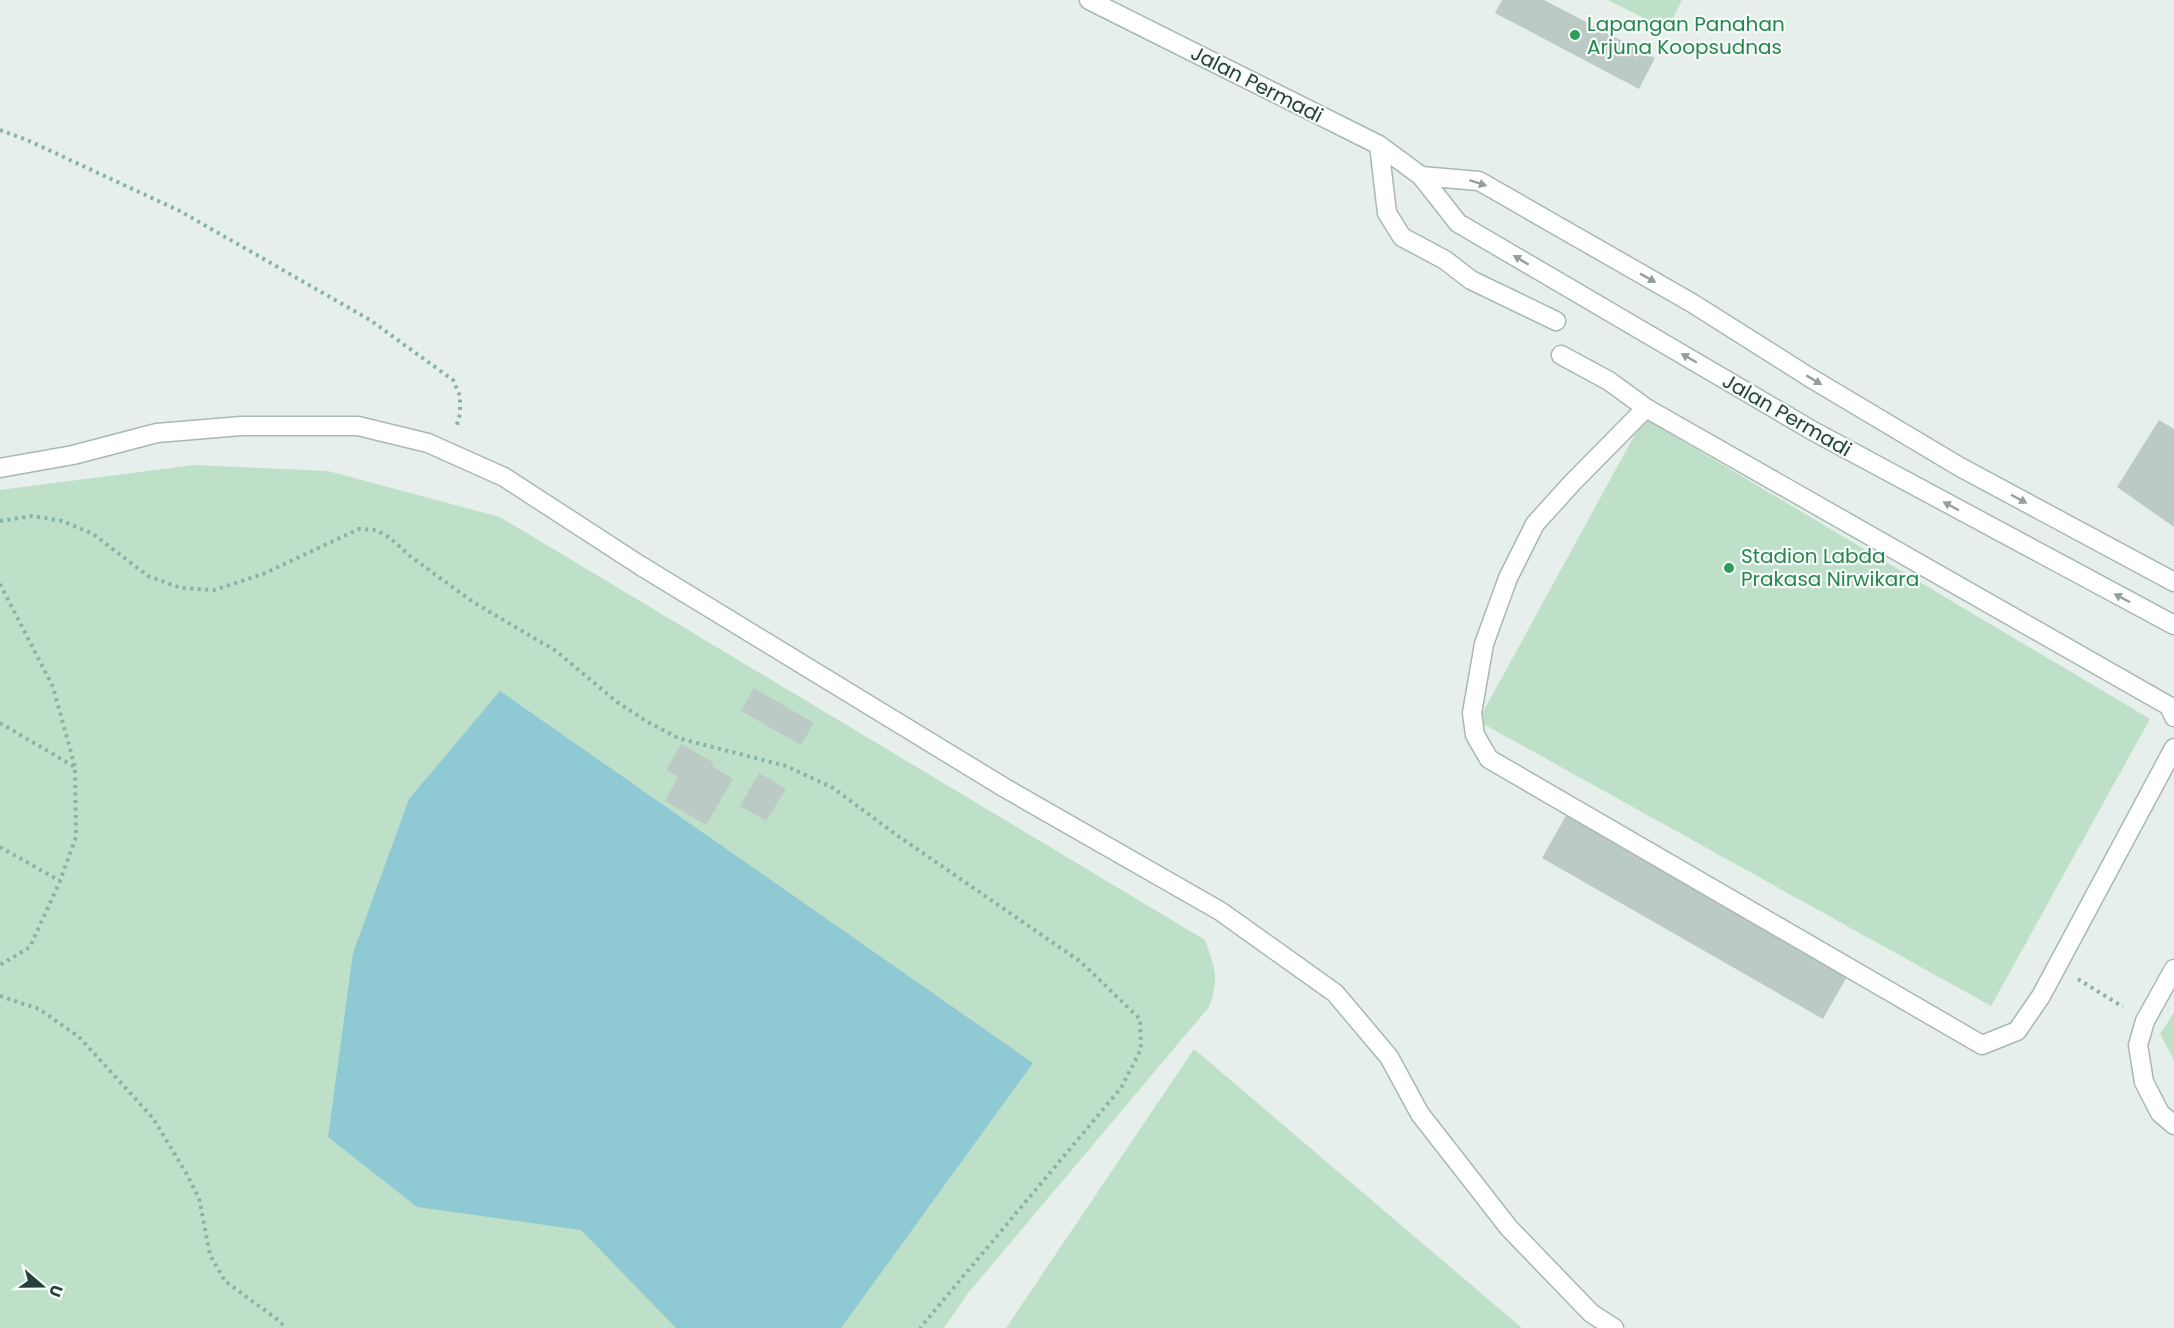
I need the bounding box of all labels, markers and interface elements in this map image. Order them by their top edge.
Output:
place label: Lapangan Panahan Arjuna Koopsudnas [1587,10,1785,61]
marker: Lapangan Panahan Arjuna Koopsudnas [1568,28,1582,42]
street label: Jalan Permadi [1186,39,1328,129]
one-way arrow [1470,179,1488,188]
one-way arrow [1512,255,1529,265]
one-way arrow [1640,273,1657,283]
one-way arrow [1681,353,1697,364]
street label: Jalan Permadi [1717,367,1857,463]
one-way arrow [1806,375,1823,385]
one-way arrow [2011,494,2028,504]
one-way arrow [1942,501,1959,511]
place label: Stadion Labda Prakasa Nirwikara [1741,542,1919,593]
marker: Stadion Labda Prakasa Nirwikara [1722,561,1736,575]
one-way arrow [2113,593,2130,603]
north arrow [12,1256,72,1316]
text: U [43,1282,68,1300]

